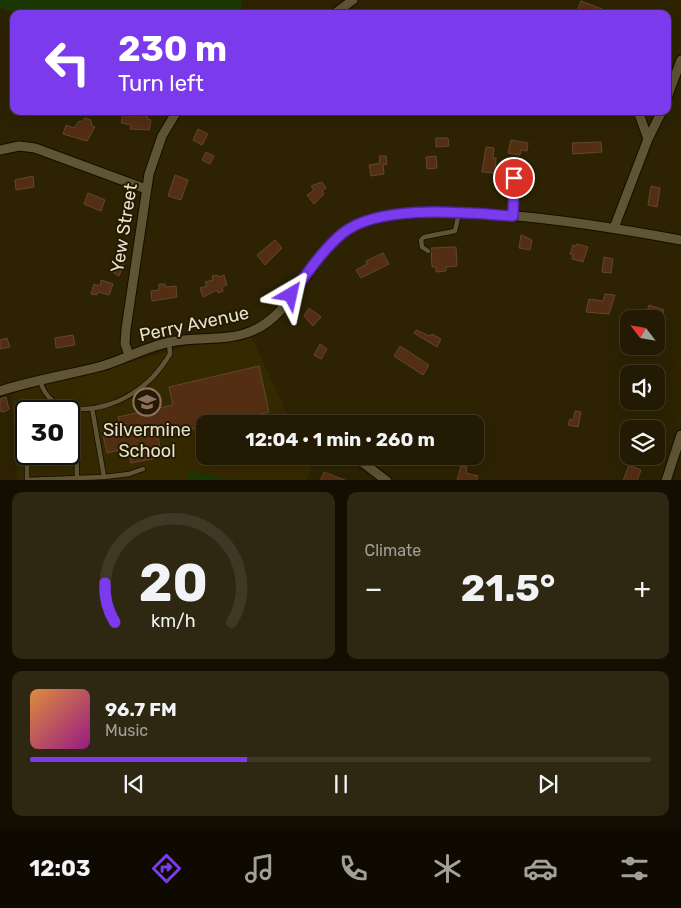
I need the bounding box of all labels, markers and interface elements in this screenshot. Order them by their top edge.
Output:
text: 230 m [118,28,227,70]
icon: left [35,30,100,95]
text: Turn left [118,70,204,97]
pin [493,157,535,199]
icon: arrive [500,164,528,192]
street label: Yew Street [106,182,142,274]
position arrow [264,268,316,320]
street label: Perry Avenue [137,302,251,346]
north arrow [620,310,665,355]
map controls [620,310,665,465]
button: sound [620,365,665,410]
school or university icon: Silvermine School [132,387,162,417]
speed limit sign: 30 [15,400,80,465]
place label: Silvermine School [103,419,191,462]
button: layers [620,420,665,465]
text: 12:04 · 1 min · 260 m [245,428,435,451]
text: Climate [365,541,421,560]
text: 20 [139,552,208,614]
text: 21.5° [461,565,555,611]
text: − [365,572,383,605]
text: + [634,572,651,605]
text: km/h [151,610,196,631]
text: 96.7 FM [105,698,177,721]
text: Music [105,721,148,740]
icon: previous [120,770,148,798]
icon: pause [327,770,355,798]
icon: next [534,770,562,798]
icon: directions [149,851,184,886]
icon: music [242,851,277,886]
icon: phone [336,851,371,886]
icon: climate [430,851,465,886]
icon: car [523,851,558,886]
icon: filters [617,851,652,886]
text: 12:03 [29,855,90,882]

